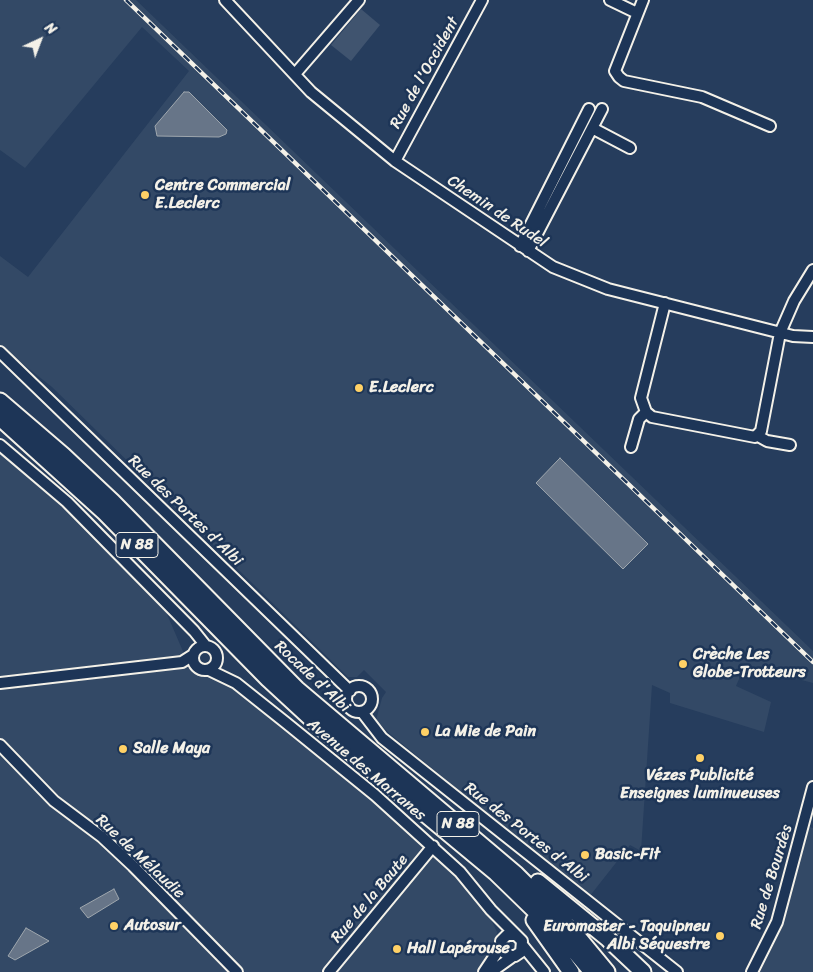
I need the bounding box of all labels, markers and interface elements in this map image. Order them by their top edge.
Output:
street label: Rue de l'Occident [386,14,464,132]
north arrow [15,15,65,65]
text: N [38,16,63,41]
street label: Chemin de Rudel [443,171,551,253]
place label: Centre Commercial E.Leclerc [155,176,290,214]
marker: Centre Commercial E.Leclerc [139,189,151,201]
place label: E.Leclerc [369,378,434,398]
marker: E.Leclerc [353,382,365,394]
street label: Rue des Portes d'Albi [124,451,246,571]
road number: N 88 [116,532,158,558]
street label: Rocade d'Albi [270,637,354,717]
place label: Crèche Les Globe-Trotteurs [693,645,806,683]
marker: Crèche Les Globe-Trotteurs [677,658,689,670]
street label: Avenue des Marranes [303,715,429,825]
place label: La Mie de Pain [435,722,536,742]
marker: La Mie de Pain [419,726,431,738]
place label: Salle Maya [133,739,210,759]
marker: Salle Maya [117,743,129,755]
marker: Vézes Publicité Enseignes luminueuses [694,752,706,764]
place label: Vézes Publicité Enseignes luminueuses [620,766,780,804]
street label: Rue des Portes d'Albi [460,779,592,887]
street label: Rue de Mélaudie [91,811,189,903]
road number: N 88 [437,812,479,836]
street label: Rue de Bourdès [747,823,797,931]
place label: Basic-Fit [595,845,660,865]
marker: Basic-Fit [579,849,591,861]
street label: Rue de la Baute [327,851,413,947]
place label: Autosur [124,916,181,936]
place label: Euromaster - Taquipneu Albi Séquestre [543,917,710,955]
marker: Autosur [108,920,120,932]
marker: Euromaster - Taquipneu Albi Séquestre [714,930,726,942]
place label: Hall Lapérouse [407,939,510,959]
marker: Hall Lapérouse [391,943,403,955]

